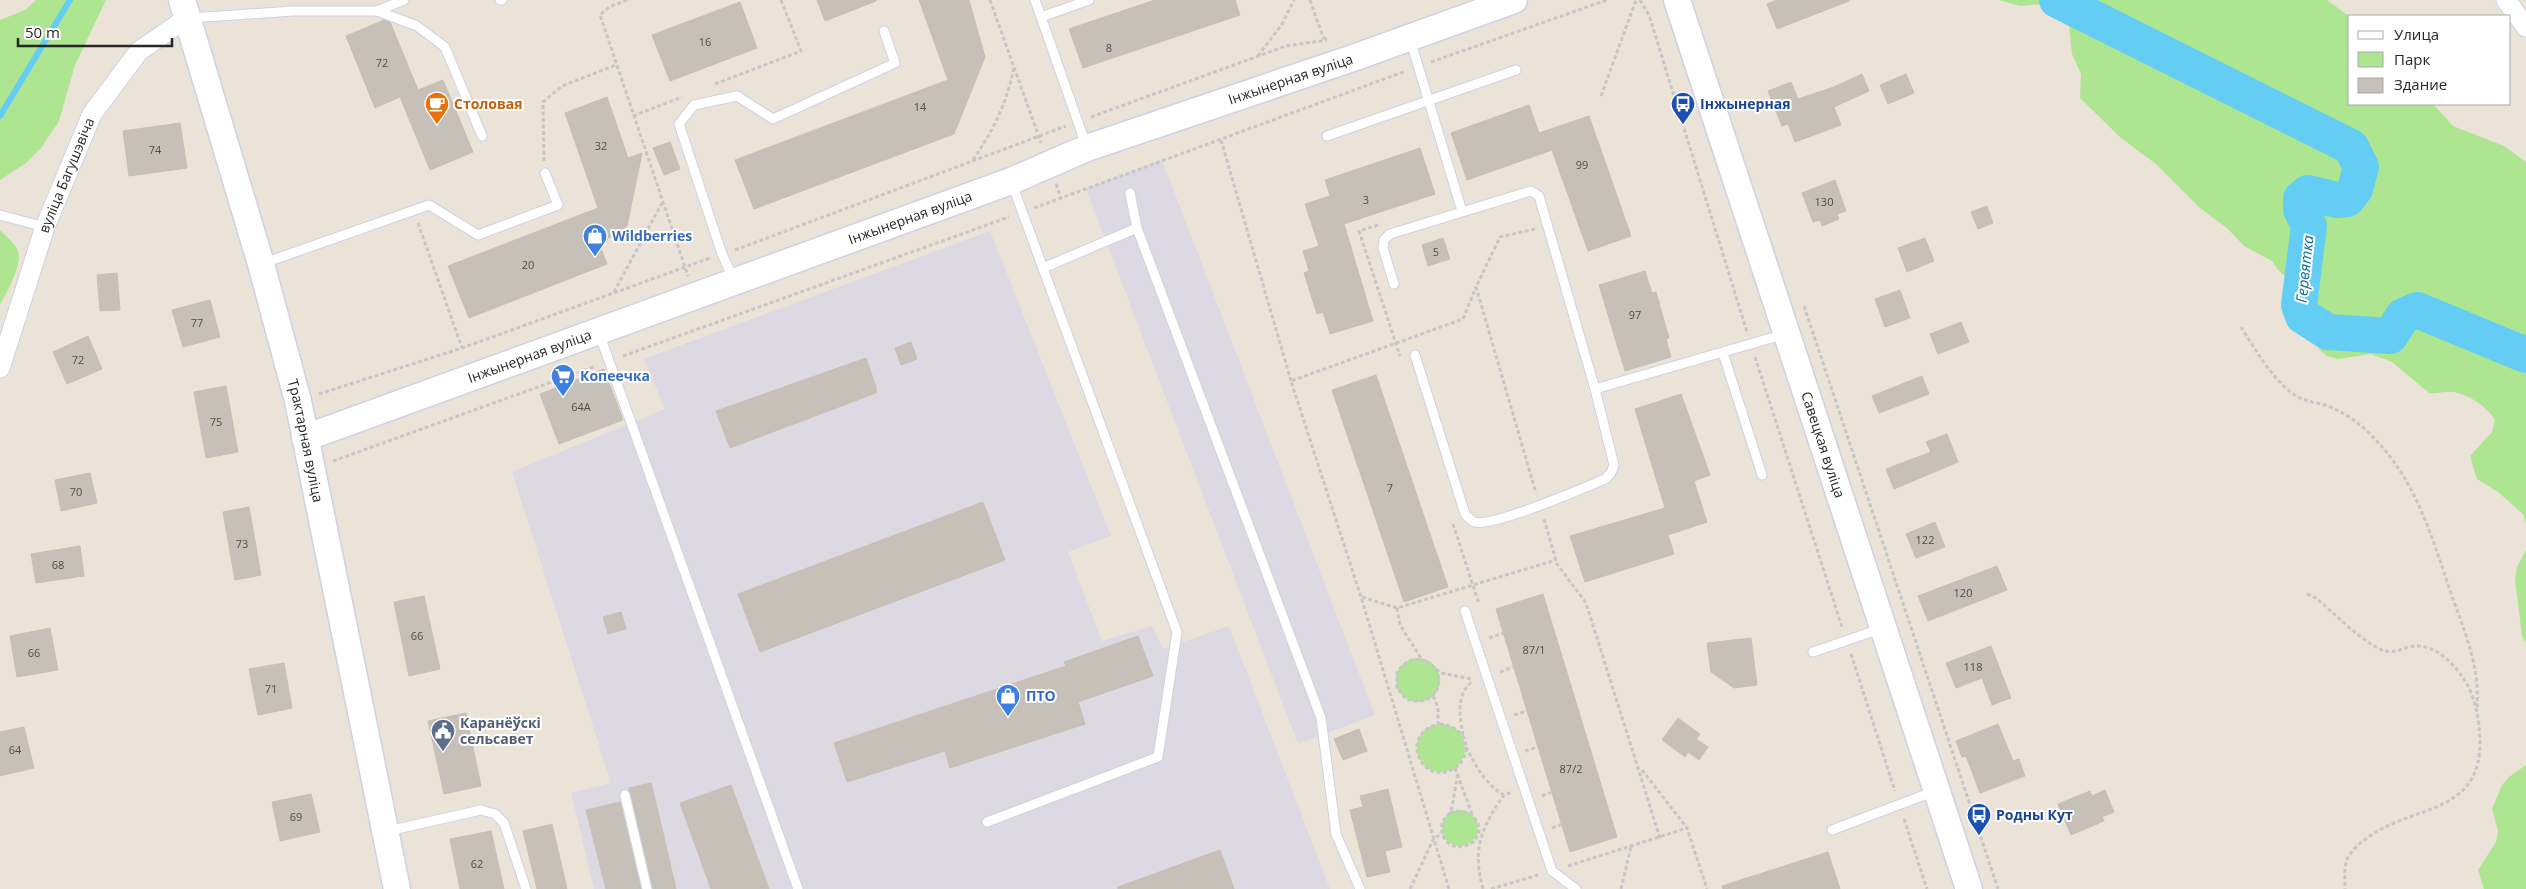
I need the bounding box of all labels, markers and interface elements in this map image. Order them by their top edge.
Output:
scale bar [18,15,171,47]
legend [2348,15,2511,105]
text: 50 m [25,22,60,42]
text: Улица [2394,24,2439,44]
house number: 16 [699,34,711,49]
house number: 8 [1106,40,1112,55]
street label: Інжынерная вуліца [1226,49,1355,109]
text: Парк [2394,49,2430,69]
house number: 72 [376,55,388,70]
text: Здание [2394,74,2447,94]
cafe icon: Столовая [424,91,450,125]
bus stop icon: Інжынерная [1670,91,1696,125]
place label: Столовая [454,94,523,113]
place label: Інжынерная [1700,94,1790,113]
house number: 14 [914,99,927,114]
street label: вуліца Багушэвіча [34,114,99,235]
house number: 32 [595,138,607,153]
house number: 74 [149,142,162,157]
house number: 99 [1576,157,1588,172]
street label: Інжынерная вуліца [845,186,974,248]
house number: 3 [1363,192,1369,207]
house number: 130 [1815,194,1833,209]
shop icon: Wildberries [582,223,608,257]
place label: Wildberries [612,226,692,245]
water label: Гервятка [2291,234,2318,304]
house number: 5 [1433,244,1439,259]
house number: 20 [522,257,534,272]
house number: 97 [1629,307,1641,322]
house number: 77 [191,315,203,330]
street label: Інжынерная вуліца [465,325,594,387]
house number: 72 [72,352,84,367]
supermarket icon: Копеечка [550,363,576,397]
place label: Копеечка [580,366,650,385]
street label: Трактарная вуліца [284,377,328,504]
street label: Савецкая вуліца [1797,389,1850,500]
house number: 64А [571,399,591,414]
house number: 75 [210,414,222,429]
house number: 7 [1387,480,1393,495]
house number: 70 [70,484,82,499]
house number: 122 [1916,532,1934,547]
house number: 73 [236,536,248,551]
house number: 68 [52,557,64,572]
house number: 120 [1954,585,1972,600]
house number: 66 [411,628,423,643]
house number: 87/1 [1523,642,1545,657]
house number: 66 [28,645,40,660]
house number: 118 [1964,659,1982,674]
house number: 71 [265,681,277,696]
shop icon: ПТО [995,683,1021,717]
place label: ПТО [1026,686,1056,705]
place label: Каранёўскі сельсавет [460,713,541,748]
public building icon: Каранёўскі сельсавет [430,718,456,752]
house number: 64 [9,742,22,757]
house number: 87/2 [1560,761,1582,776]
bus stop icon: Родны Кут [1966,802,1992,836]
place label: Родны Кут [1996,805,2073,824]
house number: 69 [290,809,302,824]
house number: 62 [471,856,483,871]

